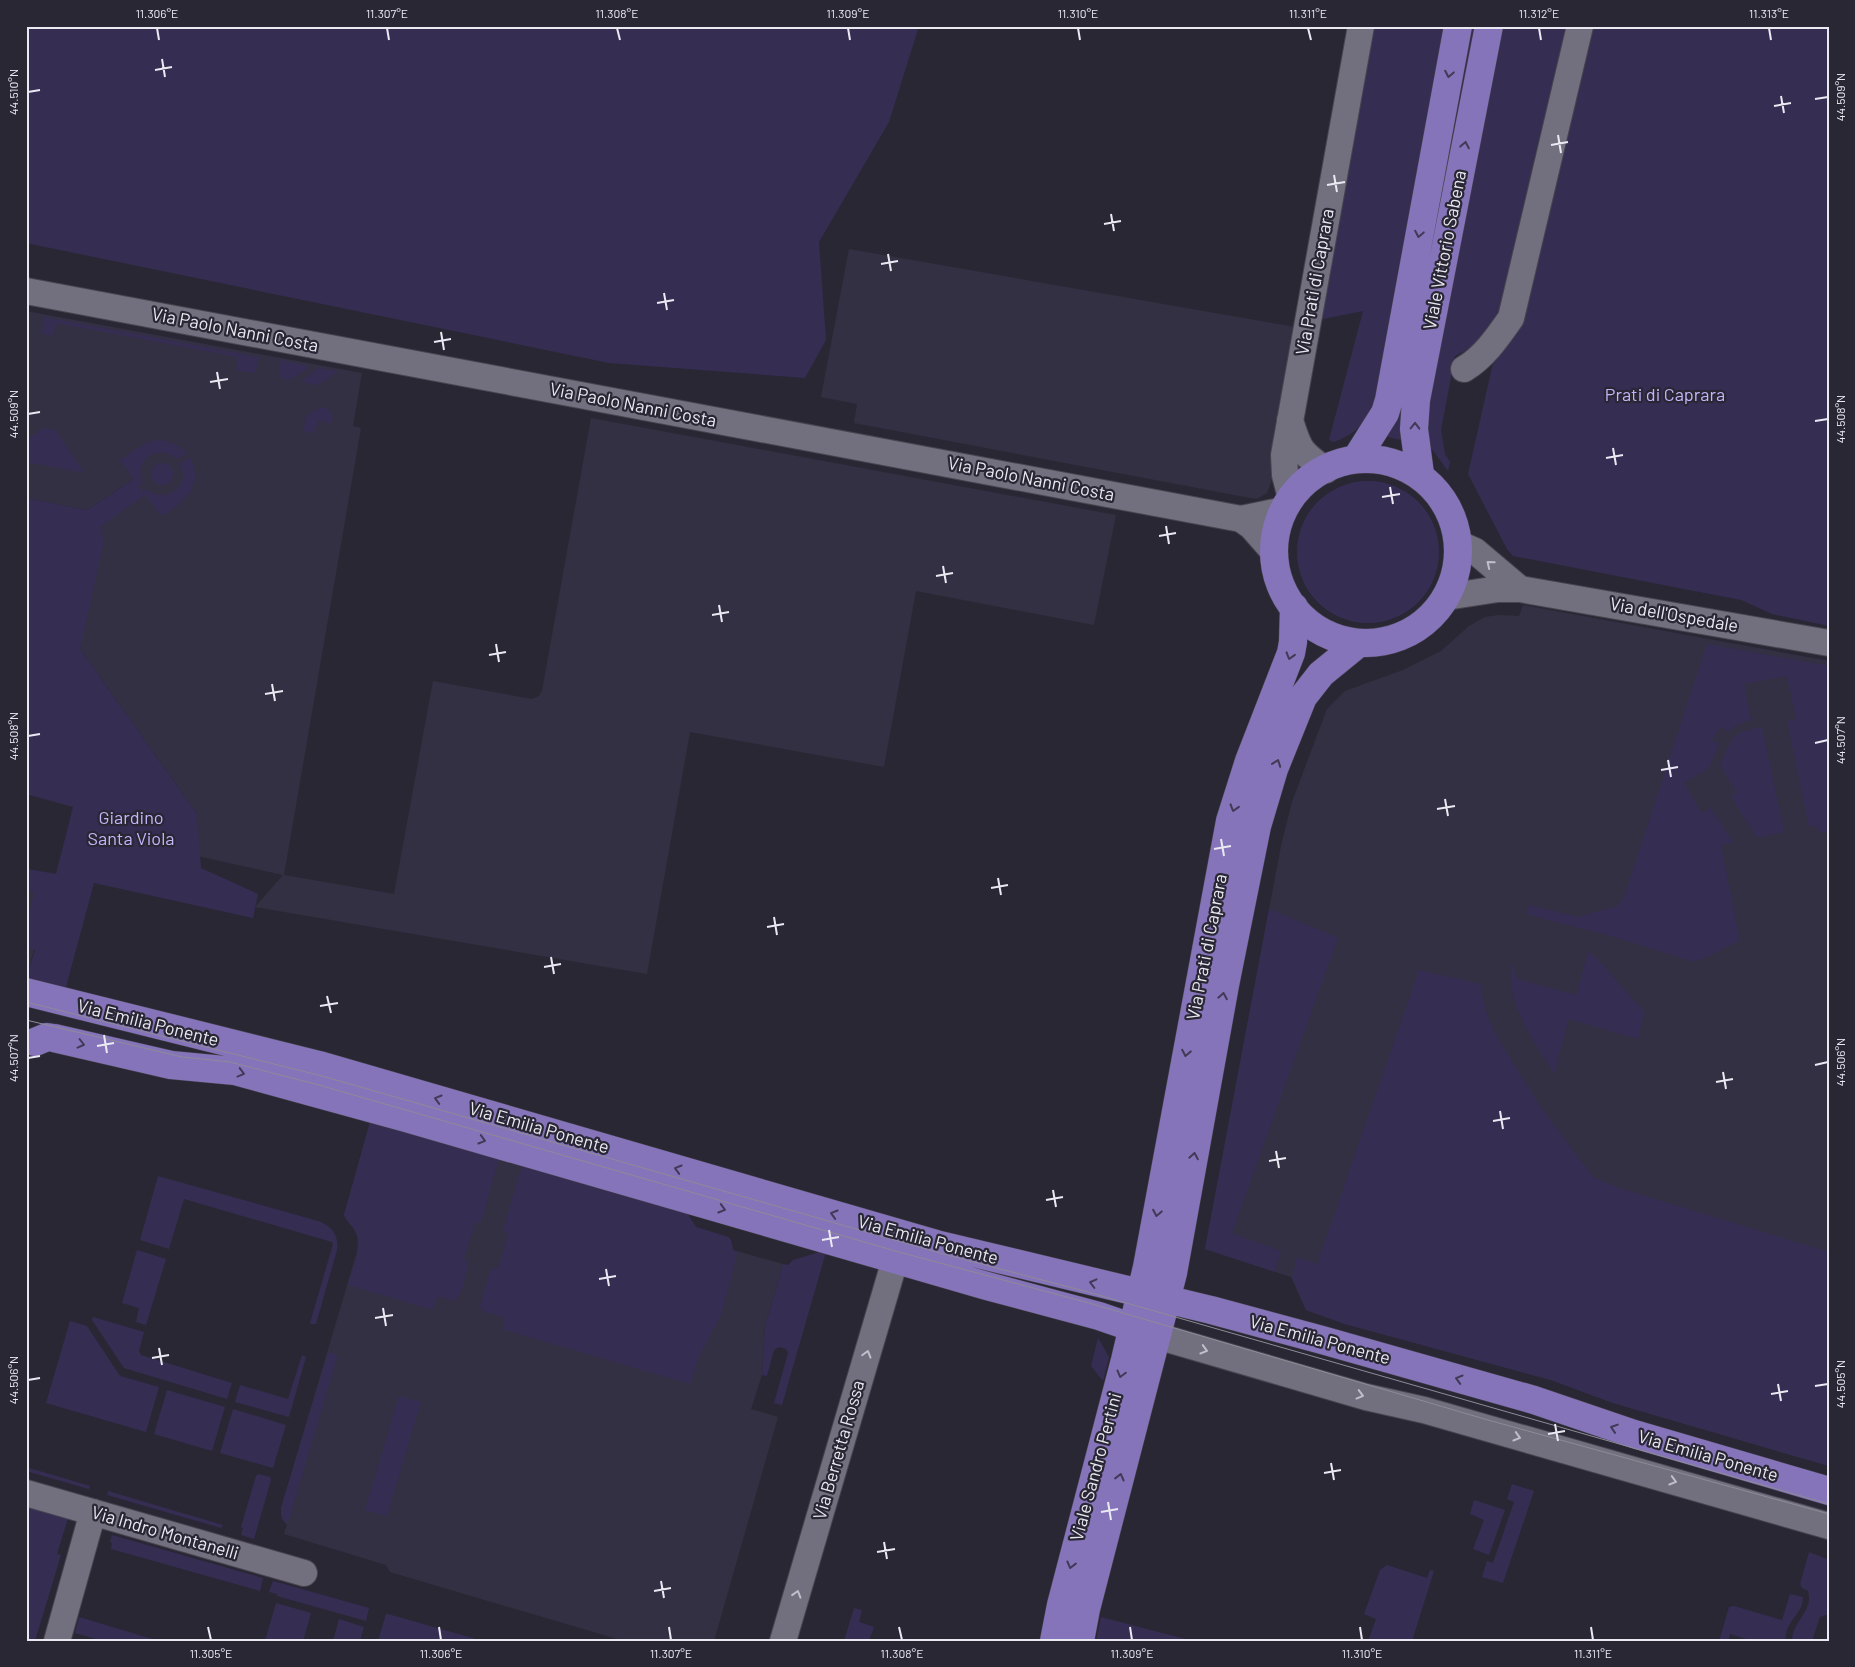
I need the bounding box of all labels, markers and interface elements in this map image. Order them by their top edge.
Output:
text: 11.306°E [136,6,178,20]
text: 11.307°E [366,6,408,20]
text: 11.308°E [596,6,638,20]
text: 11.309°E [827,6,869,20]
text: 11.310°E [1058,6,1098,20]
text: 11.311°E [1289,6,1327,20]
text: 11.312°E [1519,6,1559,20]
text: 11.313°E [1749,6,1789,20]
text: 44.510°N [6,69,20,115]
one-way arrow [1444,70,1454,79]
text: 44.509°N [1833,73,1847,121]
one-way arrow [1459,141,1470,150]
street label: Viale Vittorio Sabena [1418,168,1470,331]
street label: Via Prati di Caprara [1290,207,1338,357]
one-way arrow [1414,230,1425,238]
street label: Via Paolo Nanni Costa [150,302,320,356]
street label: Via Paolo Nanni Costa [548,377,718,431]
park label: Prati di Caprara [1605,383,1725,405]
text: 44.509°N [6,390,20,438]
text: 44.508°N [1833,395,1847,443]
one-way arrow [1409,421,1420,429]
street label: Via Paolo Nanni Costa [946,451,1116,505]
one-way arrow [1487,561,1496,569]
street label: Via dell'Ospedale [1608,592,1740,636]
one-way arrow [1285,651,1295,659]
text: 44.508°N [6,712,20,760]
text: 44.507°N [1833,716,1847,764]
one-way arrow [1271,759,1281,767]
one-way arrow [1230,803,1240,812]
park label: Giardino Santa Viola [87,806,175,849]
street label: Via Prati di Caprara [1181,872,1231,1022]
one-way arrow [1217,992,1227,1001]
street label: Via Emilia Ponente [75,994,221,1050]
text: 44.507°N [6,1034,20,1082]
one-way arrow [77,1038,85,1048]
text: 44.506°N [1833,1038,1847,1086]
one-way arrow [1182,1049,1192,1058]
one-way arrow [236,1067,245,1078]
one-way arrow [435,1094,443,1104]
street label: Via Emilia Ponente [467,1097,612,1158]
one-way arrow [477,1134,486,1145]
one-way arrow [1188,1152,1199,1161]
one-way arrow [675,1164,683,1174]
one-way arrow [717,1203,725,1213]
one-way arrow [1152,1209,1162,1218]
one-way arrow [831,1210,839,1220]
street label: Via Emilia Ponente [855,1210,1001,1268]
one-way arrow [1089,1278,1097,1288]
street label: Via Emilia Ponente [1247,1310,1393,1368]
one-way arrow [1199,1345,1208,1355]
one-way arrow [862,1351,872,1359]
text: 44.506°N [6,1356,20,1404]
text: 44.505°N [1833,1360,1847,1408]
one-way arrow [1116,1369,1127,1378]
one-way arrow [1456,1374,1464,1384]
street label: Via Berretta Rossa [808,1377,868,1522]
street label: Viale Sandro Pertini [1065,1390,1125,1543]
one-way arrow [1356,1390,1364,1400]
one-way arrow [1610,1423,1619,1433]
street label: Via Emilia Ponente [1636,1425,1781,1486]
one-way arrow [1513,1431,1521,1441]
one-way arrow [1114,1472,1125,1481]
one-way arrow [1669,1476,1677,1486]
street label: Via Indro Montanelli [89,1501,241,1564]
one-way arrow [1066,1560,1077,1569]
one-way arrow [791,1590,801,1599]
text: 11.305°E [190,1646,232,1660]
text: 11.306°E [420,1646,462,1660]
text: 11.307°E [650,1646,692,1660]
text: 11.308°E [881,1646,923,1660]
text: 11.309°E [1111,1646,1153,1660]
text: 11.310°E [1342,1646,1382,1660]
text: 11.311°E [1574,1646,1612,1660]

